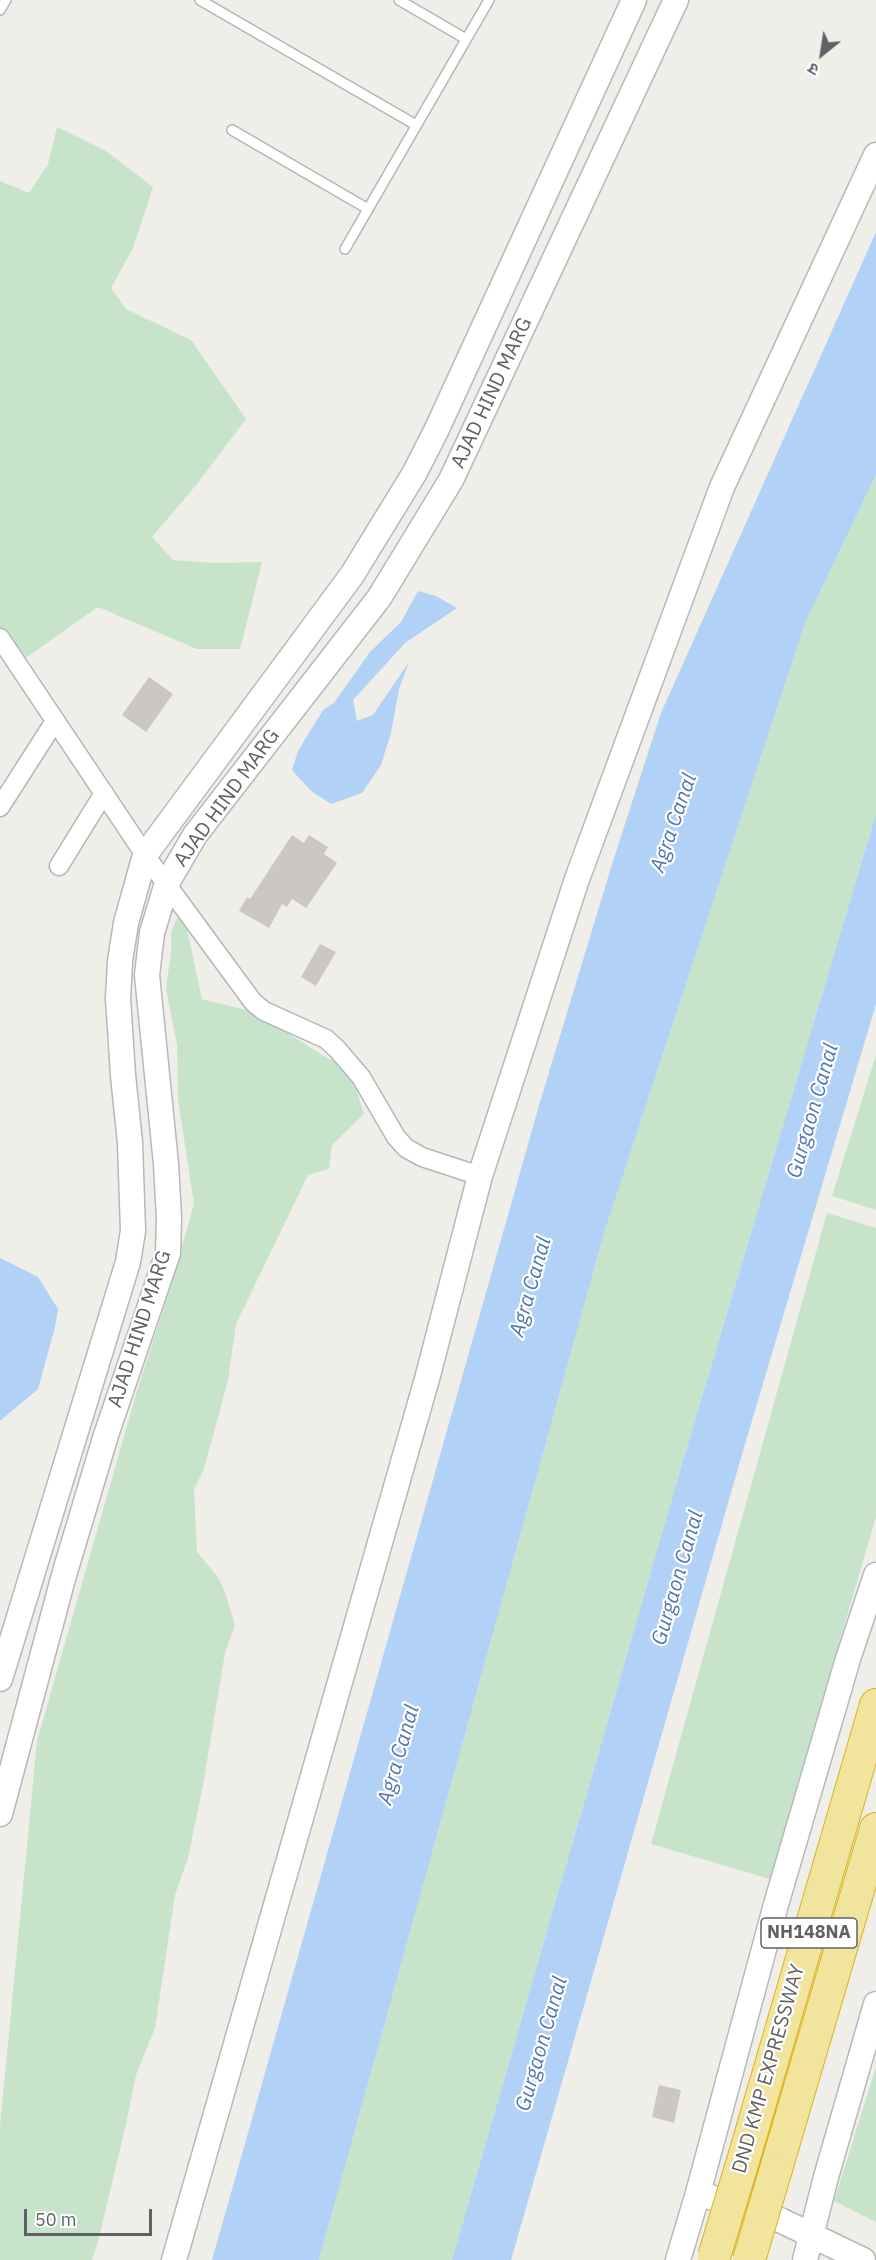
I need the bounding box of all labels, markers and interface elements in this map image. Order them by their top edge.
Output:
north arrow [792,24,852,84]
text: उ [804,59,822,81]
street label: AJAD HIND MARG [446,314,538,472]
street label: AJAD HIND MARG [169,725,285,871]
water label: Agra Canal [645,770,703,876]
water label: Gurgaon Canal [782,1041,844,1181]
water label: Agra Canal [505,1234,557,1340]
street label: AJAD HIND MARG [103,1247,177,1411]
water label: Gurgaon Canal [647,1508,709,1648]
water label: Agra Canal [373,1702,425,1808]
road number: NH148NA [761,1918,857,1948]
street label: DND KMP EXPRESSWAY [728,1962,810,2176]
water label: Gurgaon Canal [511,1974,573,2114]
scale bar [27,2197,154,2235]
text: 50 m [35,2208,77,2231]

